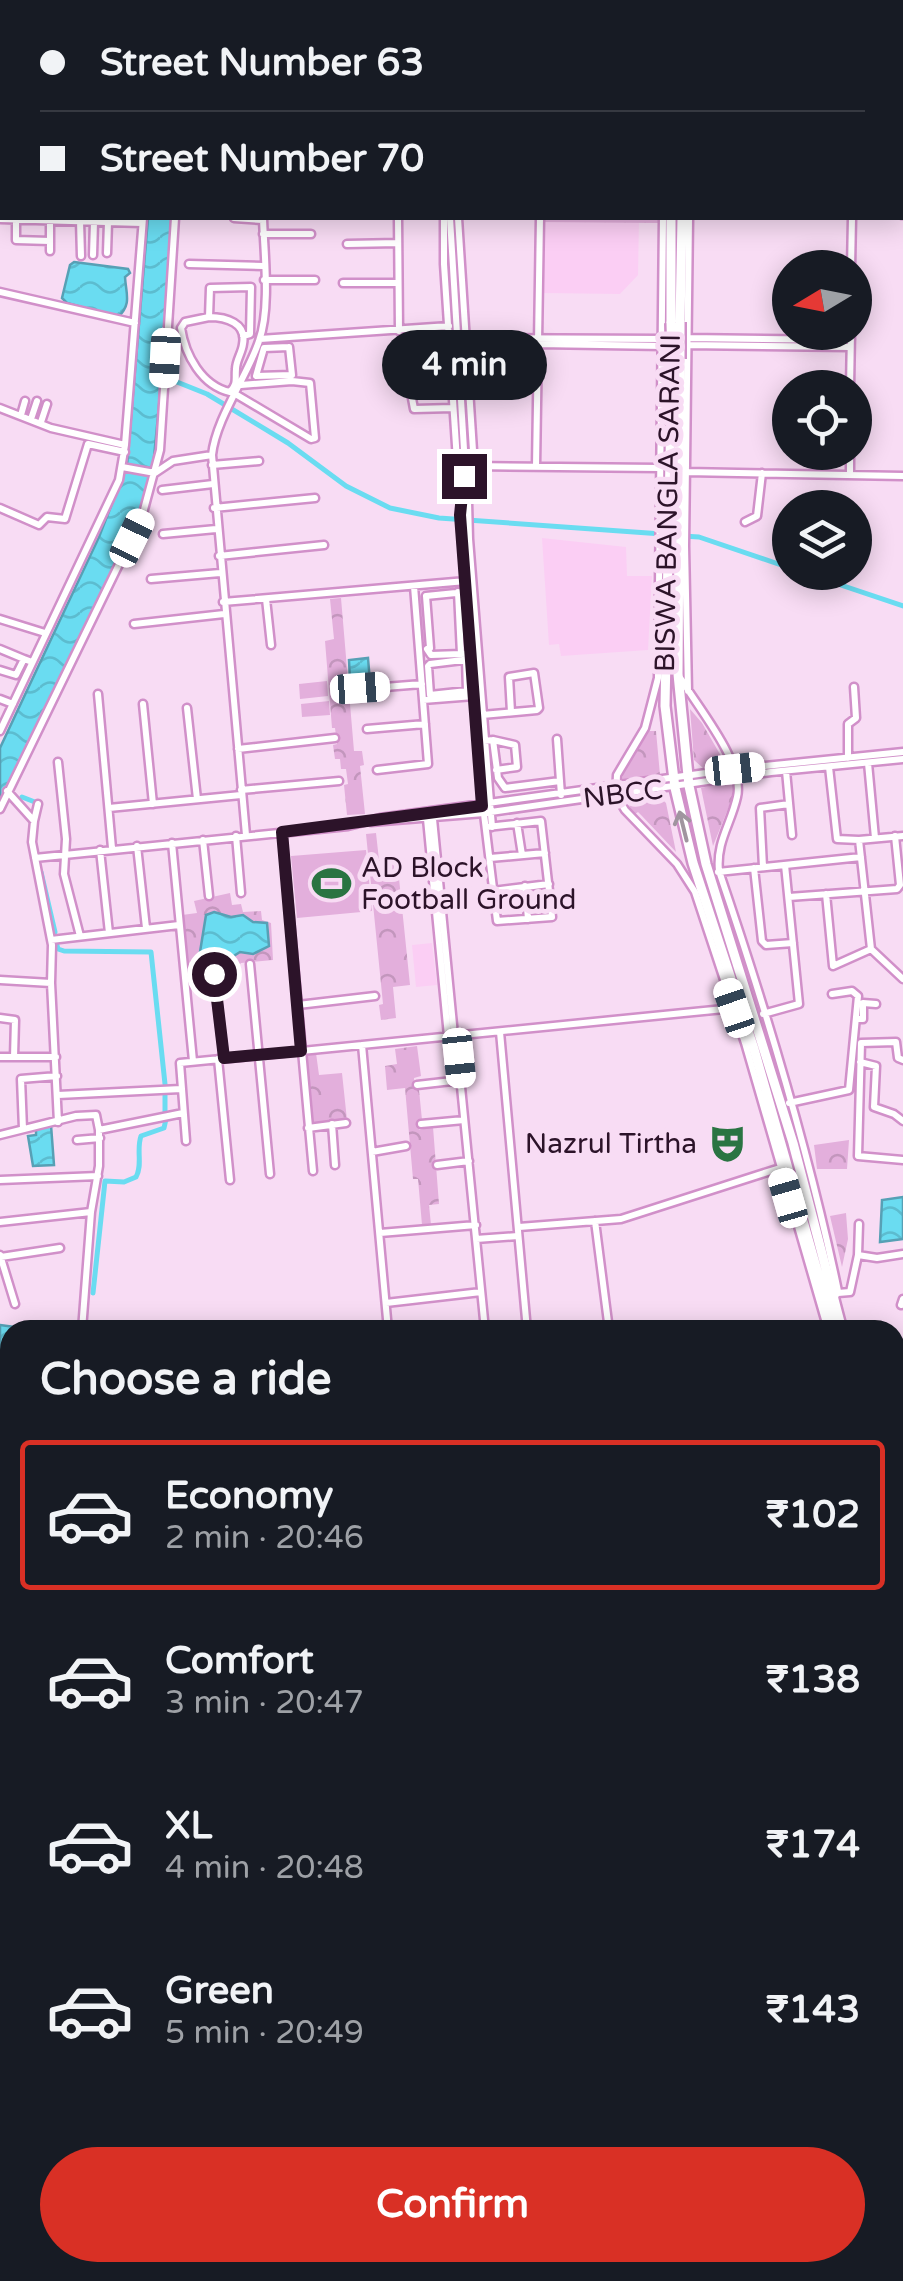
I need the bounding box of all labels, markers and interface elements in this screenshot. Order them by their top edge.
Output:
text: Street Number 63 [100,40,424,86]
text: Street Number 70 [100,136,424,182]
north arrow [772,250,872,350]
map controls [772,250,872,590]
car [148,327,182,389]
callout: 4 min [382,331,546,401]
street label: BISWA BANGLA SARANI [648,334,688,672]
text: 4 min [422,346,507,384]
button: locate [772,370,872,470]
route end [442,454,487,499]
button: layers [772,490,872,590]
car [105,504,159,572]
car [329,671,391,705]
car [704,751,766,787]
street label: NBCC [581,772,665,816]
one-way arrow [673,811,691,843]
place label: AD Block Football Ground [361,851,576,917]
sports icon: AD Block Football Ground [310,863,352,905]
route start [192,952,237,997]
car [710,975,758,1041]
car [441,1027,477,1089]
theatre icon: Nazrul Tirtha [706,1123,748,1165]
place label: Nazrul Tirtha [525,1127,697,1161]
car [765,1165,811,1231]
text: Choose a ride [40,1353,331,1407]
icon: car [45,1470,135,1560]
text: Economy [165,1473,333,1519]
text: ₹102 [766,1492,860,1538]
text: 2 min · 20:46 [165,1519,364,1557]
icon: car [45,1635,135,1725]
text: Comfort [165,1638,314,1684]
text: ₹138 [766,1657,860,1703]
text: 3 min · 20:47 [165,1684,364,1722]
icon: car [45,1800,135,1890]
text: XL [165,1803,212,1849]
text: ₹174 [766,1822,860,1868]
text: 4 min · 20:48 [165,1849,364,1887]
icon: car [45,1965,135,2055]
text: Green [165,1968,274,2014]
text: ₹143 [766,1987,860,2033]
text: 5 min · 20:49 [165,2014,364,2052]
button: Confirm [40,2147,865,2262]

